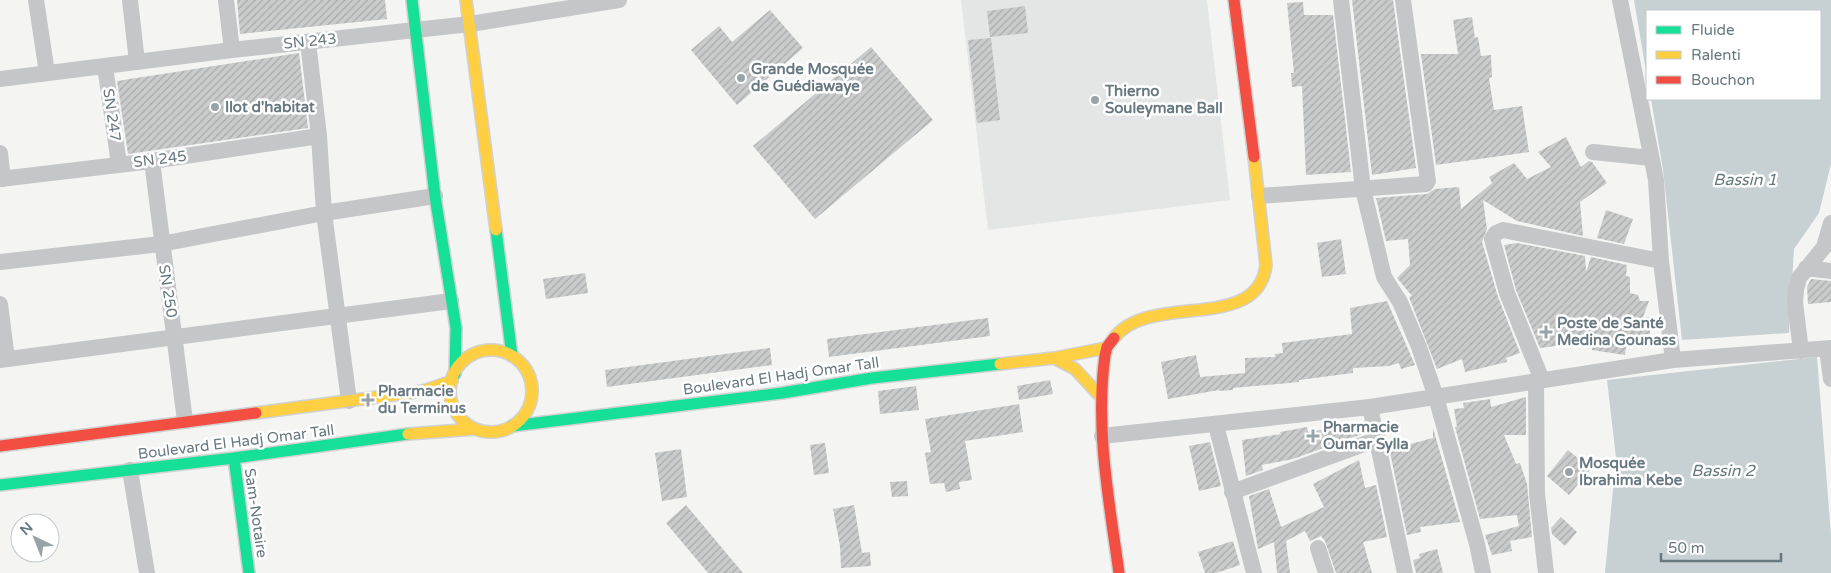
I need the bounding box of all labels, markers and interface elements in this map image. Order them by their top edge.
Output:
legend [1646,10,1821,100]
text: Fluide [1691,21,1735,39]
street label: SN 243 [282,29,338,53]
text: Ralenti [1691,46,1741,64]
place label: Grande Mosquée de Guédiawaye [751,60,874,96]
text: Bouchon [1691,71,1755,89]
marker: Grande Mosquée de Guédiawaye [735,72,747,84]
place label: Thierno Souleymane Ball [1104,82,1223,118]
street label: SN 247 [99,87,125,143]
marker: Thierno Souleymane Ball [1089,94,1101,106]
place label: Ilot d'habitat [225,98,315,116]
marker: Ilot d'habitat [209,101,221,113]
street label: SN 245 [132,147,188,171]
water label: Bassin 1 [1713,170,1777,190]
street label: SN 250 [155,263,181,319]
place label: Poste de Santé Medina Gounass [1557,314,1676,349]
marker: Poste de Santé Medina Gounass [1539,325,1553,339]
street label: Boulevard El Hadj Omar Tall [682,353,880,399]
place label: Pharmacie du Terminus [378,382,466,417]
marker: Pharmacie du Terminus [362,394,374,406]
place label: Pharmacie Oumar Sylla [1323,418,1409,454]
street label: Boulevard El Hadj Omar Tall [137,421,335,463]
marker: Pharmacie Oumar Sylla [1307,430,1319,442]
place label: Mosquée Ibrahima Kebe [1579,454,1683,489]
water label: Bassin 2 [1691,461,1757,481]
marker: Mosquée Ibrahima Kebe [1563,466,1575,478]
street label: Sam-Notaire [241,467,271,559]
north arrow [10,513,60,563]
text: N [17,519,36,539]
scale bar [1661,530,1781,562]
text: 50 m [1668,539,1705,557]

